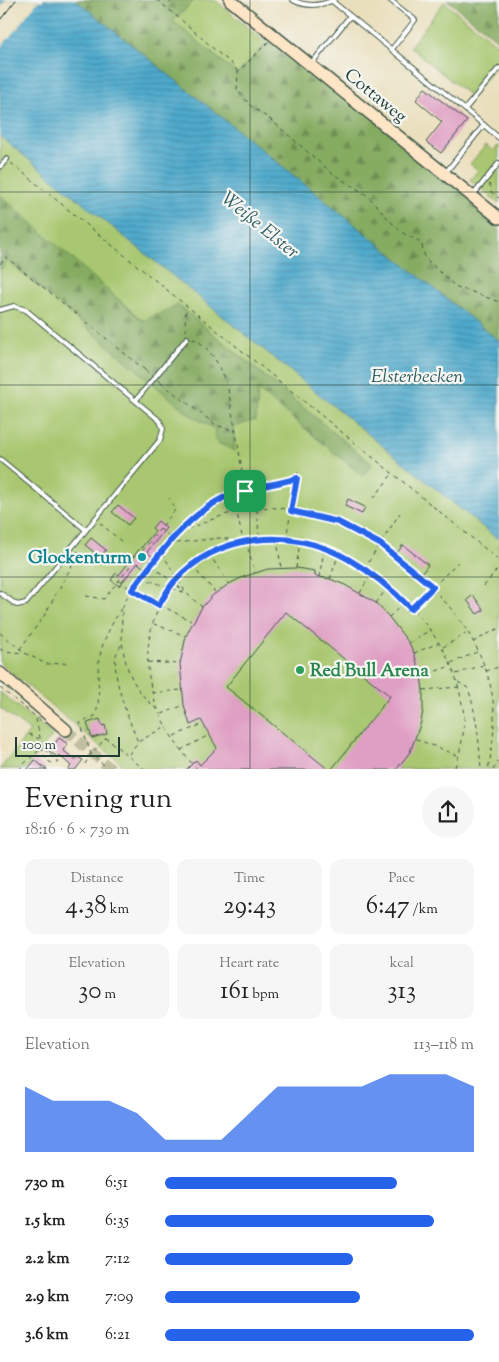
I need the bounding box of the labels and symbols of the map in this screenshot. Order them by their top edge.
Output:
street label: Cottaweg [338,63,412,130]
water label: Weiße Elster [215,186,304,266]
water label: Elsterbecken [371,364,463,391]
pin [224,470,266,512]
place label: Glockenturm [28,546,132,572]
marker: Glockenturm [136,551,148,563]
place label: Red Bull Arena [310,659,429,685]
marker: Red Bull Arena [294,664,306,676]
scale bar [15,734,120,758]

